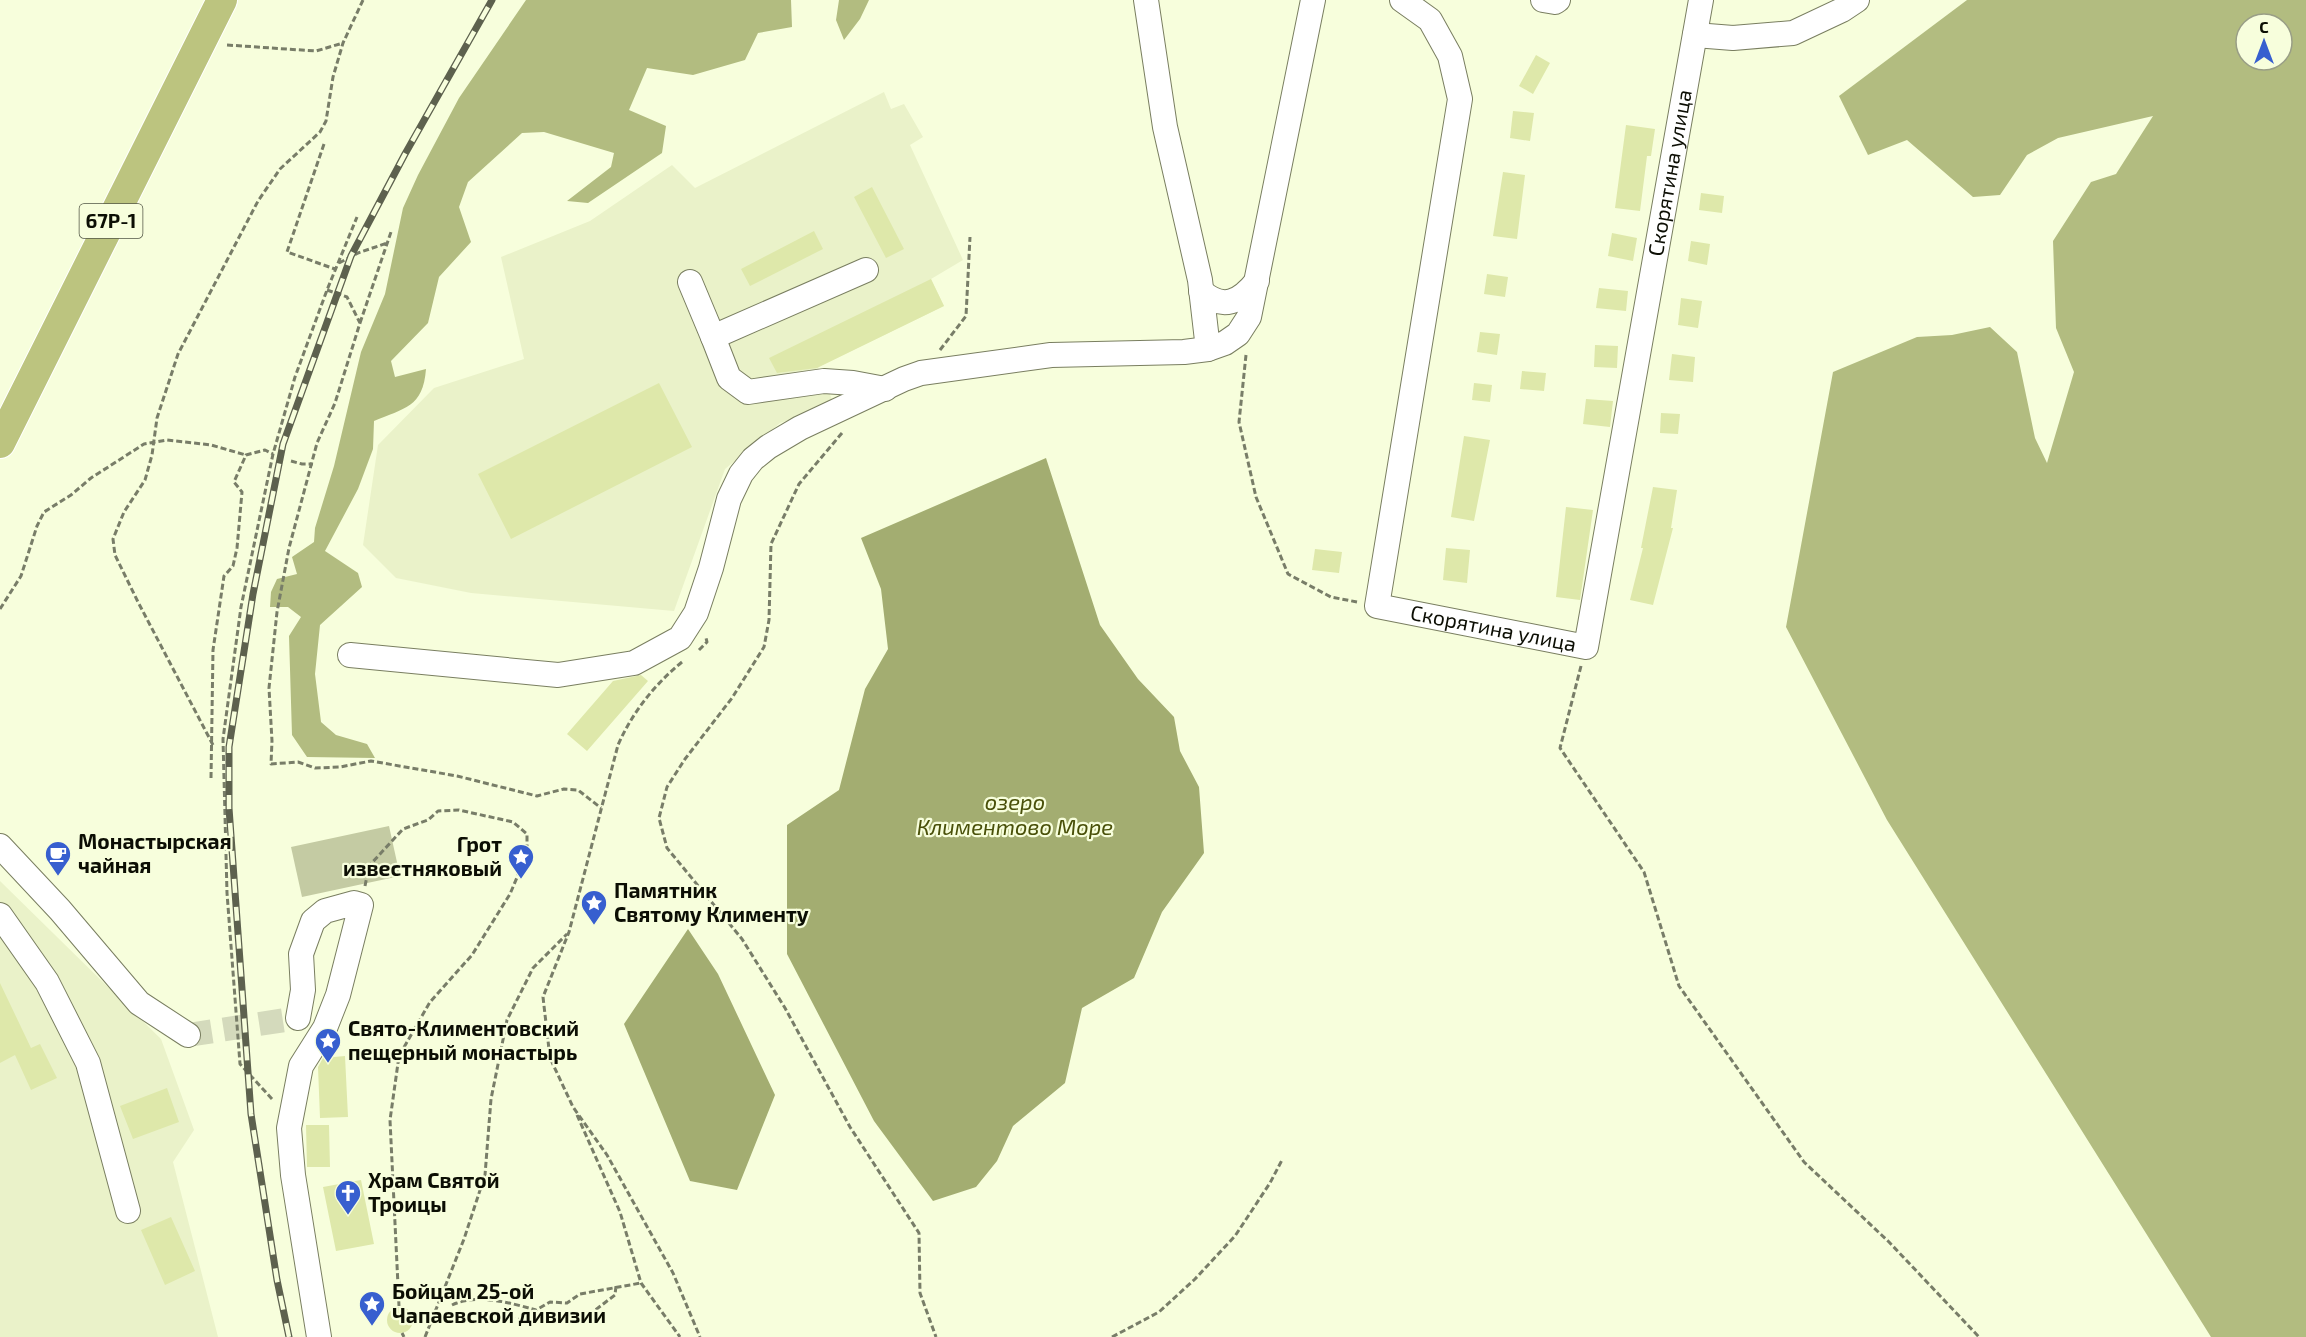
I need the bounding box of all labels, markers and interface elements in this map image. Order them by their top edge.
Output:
north arrow [2234,12,2294,72]
text: С [2259,17,2269,36]
street label: Скорятина улица [1642,87,1696,258]
road number: 67Р-1 [80,204,142,238]
street label: Скорятина улица [1408,599,1579,656]
water label: озеро Климентово Море [917,788,1113,839]
place label: Монастырская чайная [78,828,232,877]
place label: Грот известняковый [343,831,502,880]
cafe icon: Монастырская чайная [43,839,73,877]
place icon: Грот известняковый [506,842,536,880]
place label: Памятник Святому Клименту [614,877,809,926]
place icon: Памятник Святому Клименту [579,888,609,926]
place label: Свято-Климентовский пещерный монастырь [348,1015,579,1064]
place icon: Свято-Климентовский пещерный монастырь [313,1026,343,1064]
place label: Храм Святой Троицы [368,1167,499,1216]
church icon: Храм Святой Троицы [333,1178,363,1216]
place label: Бойцам 25-ой Чапаевской дивизии [392,1278,606,1327]
place icon: Бойцам 25-ой Чапаевской дивизии [357,1289,387,1327]

